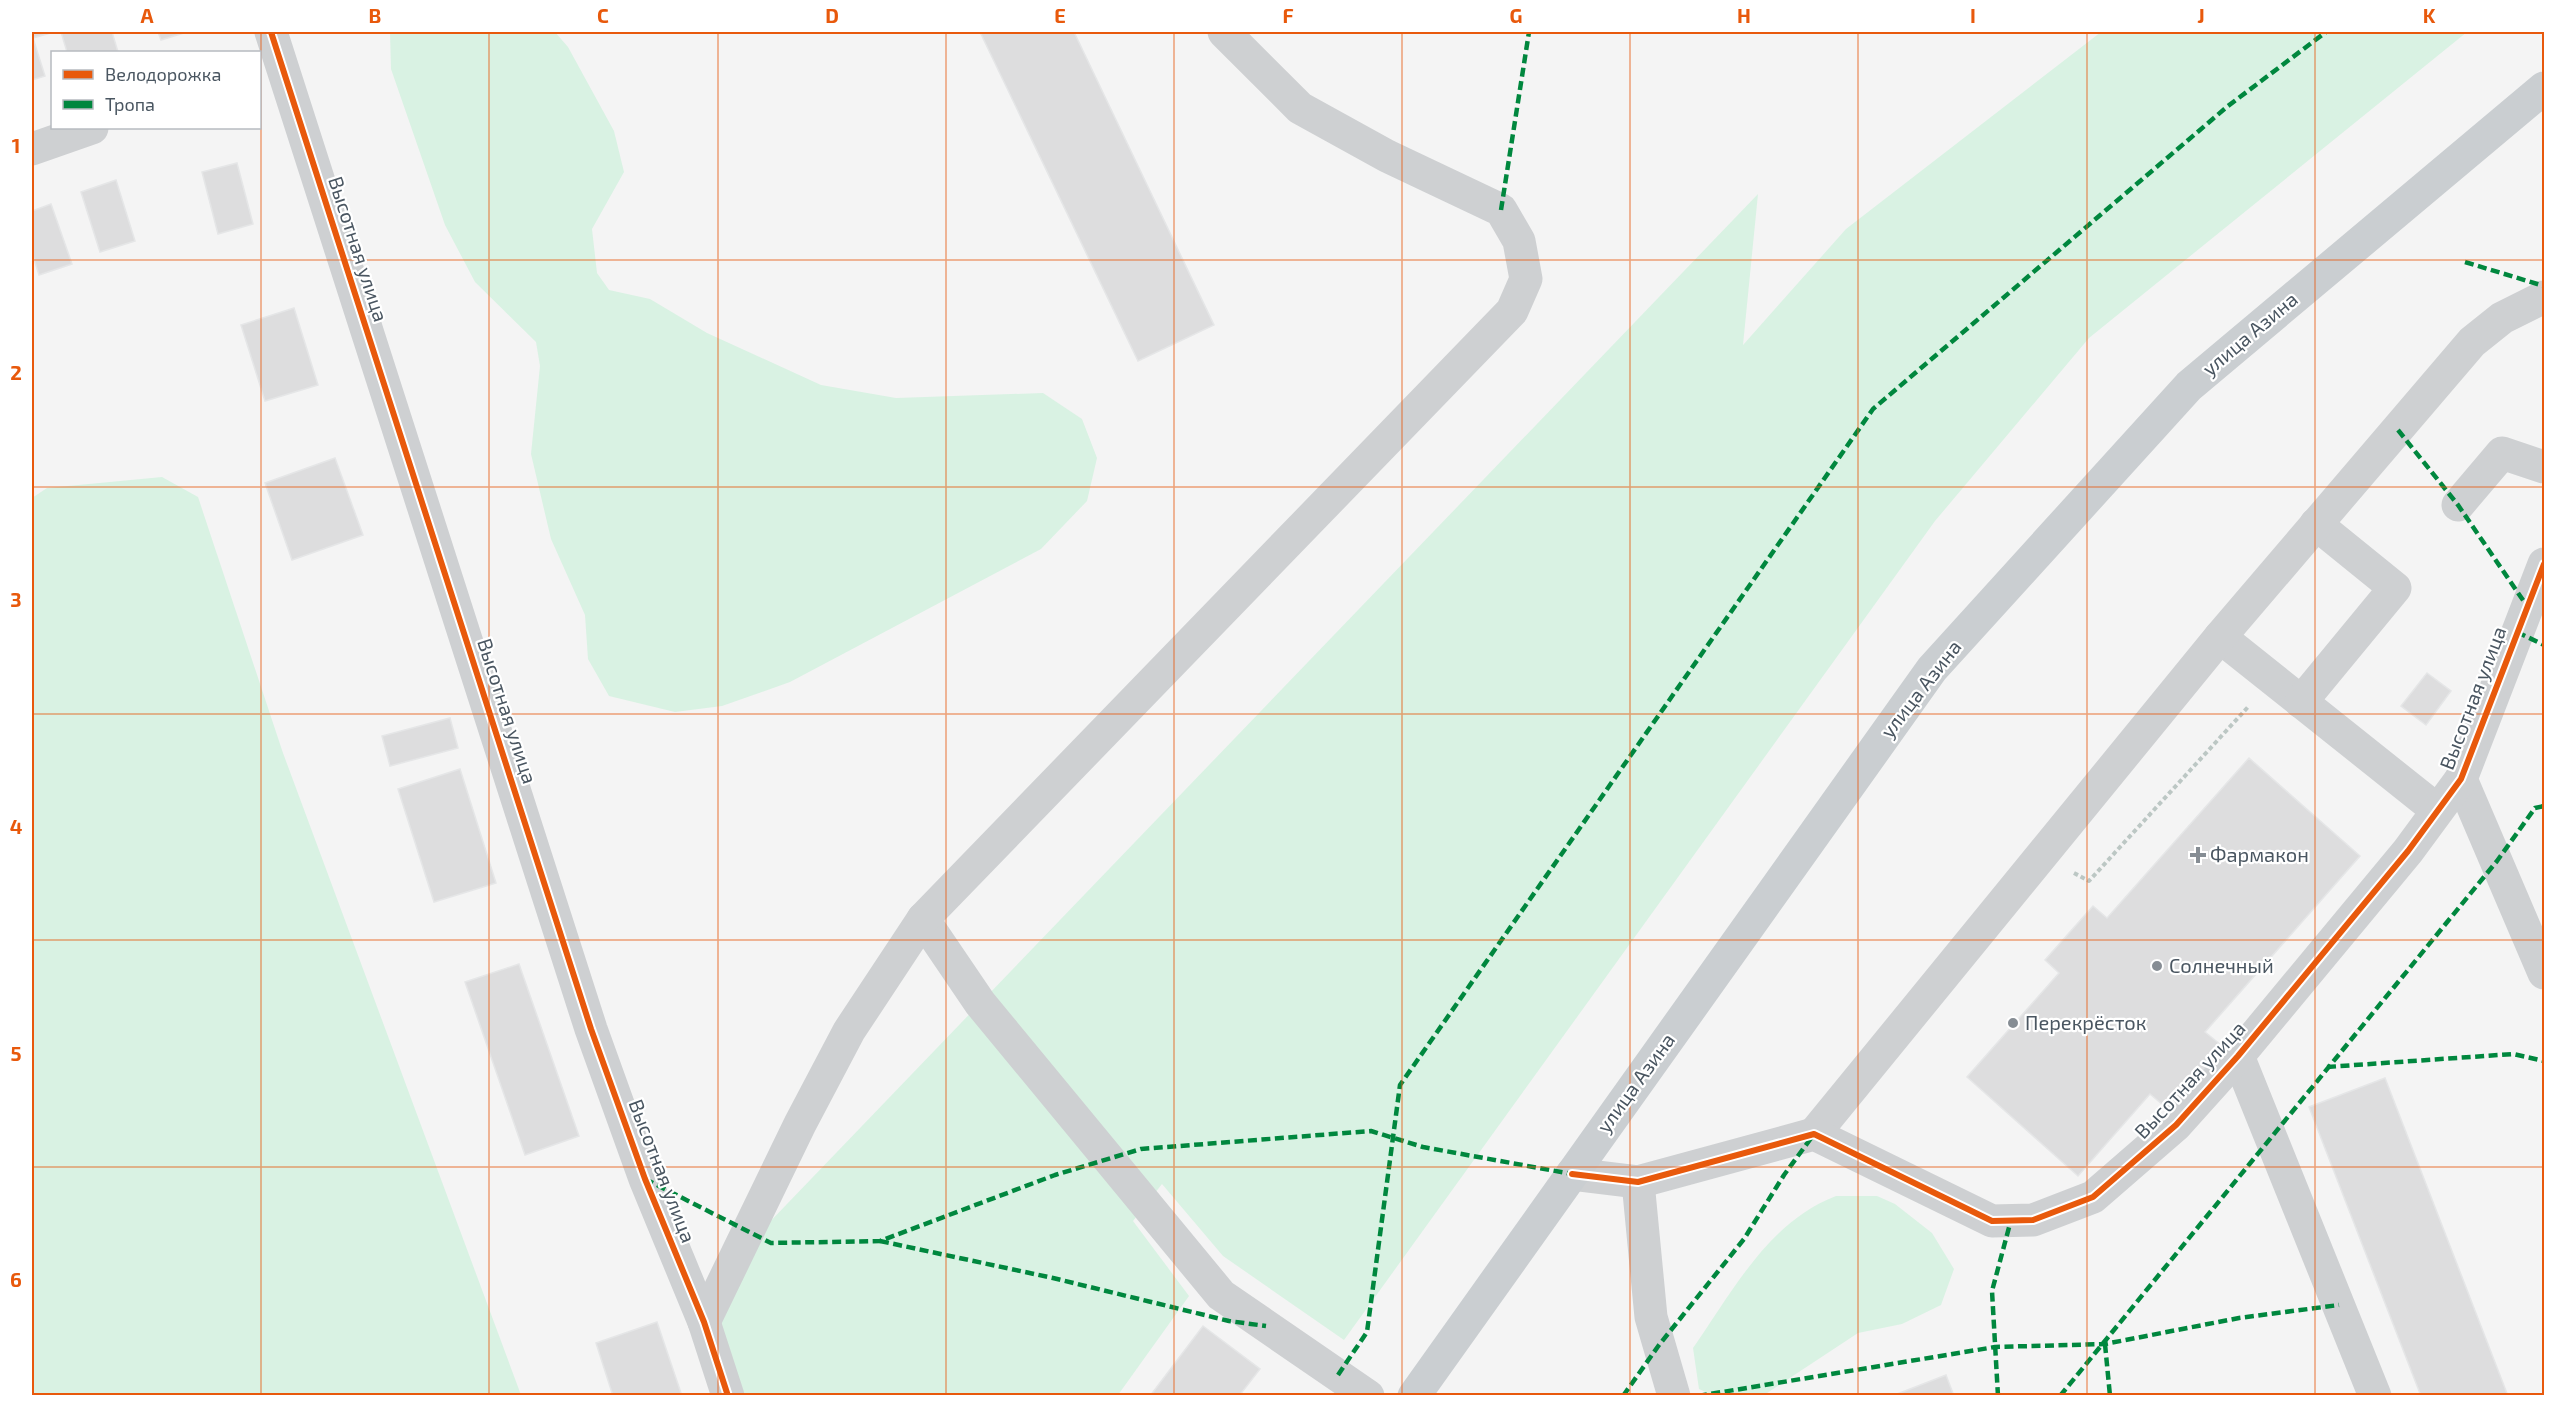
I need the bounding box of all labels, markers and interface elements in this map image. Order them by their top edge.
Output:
text: A [140,3,154,27]
text: B [369,3,381,27]
text: C [597,3,609,27]
text: D [825,3,839,27]
text: E [1054,3,1066,27]
text: F [1282,3,1294,27]
text: G [1510,3,1522,27]
text: H [1737,3,1751,27]
text: I [1970,3,1976,27]
text: J [2197,3,2205,27]
text: K [2423,3,2436,27]
legend [51,51,261,129]
text: Велодорожка [105,63,221,85]
text: Тропа [105,93,155,115]
text: 1 [12,133,20,157]
street label: Высотная улица [323,173,394,325]
street label: улица Азина [2197,286,2303,381]
text: 2 [10,360,22,384]
text: 3 [10,587,22,611]
street label: Высотная улица [2434,623,2511,773]
street label: Высотная улица [472,635,543,787]
street label: улица Азина [1875,635,1967,743]
text: 4 [10,814,23,838]
place label: Фармакон [2210,842,2309,866]
marker: Фармакон [2191,848,2205,862]
place label: Солнечный [2169,953,2274,977]
marker: Солнечный [2150,959,2164,973]
place label: Перекрёсток [2025,1010,2147,1034]
marker: Перекрёсток [2006,1016,2020,1030]
street label: Высотная улица [2129,1016,2250,1144]
street label: улица Азина [1591,1028,1680,1137]
text: 5 [10,1041,22,1065]
street label: Высотная улица [624,1096,701,1246]
text: 6 [10,1267,22,1291]

